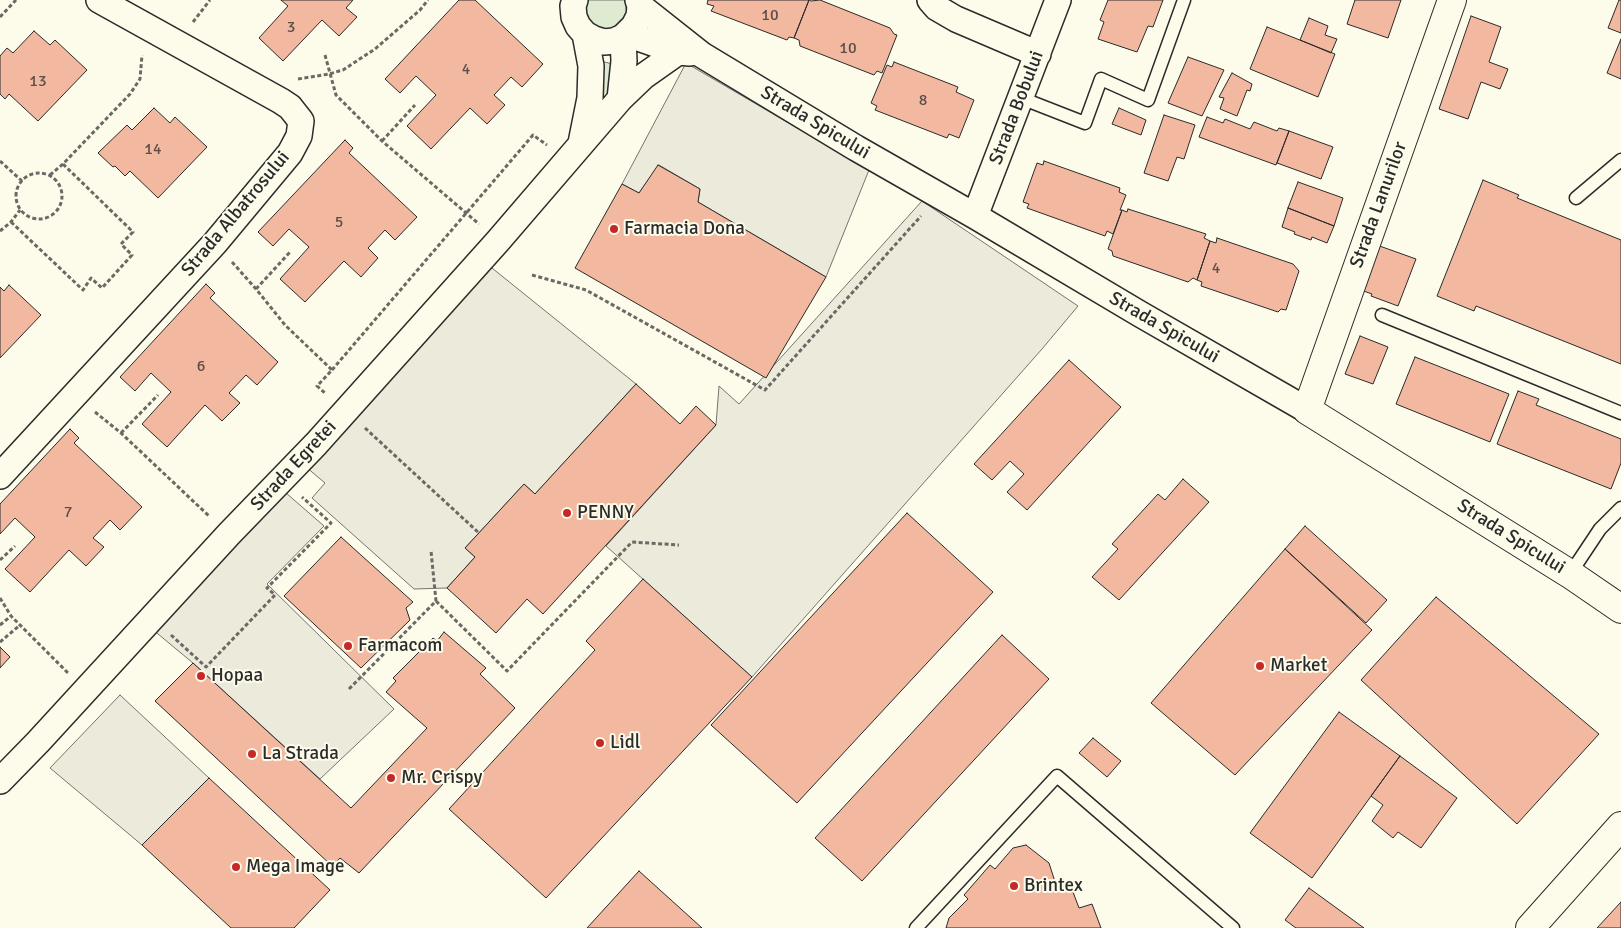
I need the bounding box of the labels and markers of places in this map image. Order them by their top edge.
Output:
place label: Farmacia Dona [624,218,745,240]
marker: Farmacia Dona [608,223,620,235]
place label: PENNY [577,502,634,524]
marker: PENNY [561,507,573,519]
place label: Farmacom [358,635,442,657]
marker: Farmacom [342,640,354,652]
place label: Market [1270,655,1327,677]
marker: Market [1254,660,1266,672]
place label: Hopaa [211,665,263,687]
marker: Hopaa [195,670,207,682]
place label: Lidl [610,732,640,754]
marker: Lidl [594,737,606,749]
place label: La Strada [262,743,339,765]
marker: La Strada [246,748,258,760]
place label: Mr. Crispy [401,767,482,789]
marker: Mr. Crispy [385,772,397,784]
place label: Mega Image [246,856,345,878]
marker: Mega Image [230,861,242,873]
place label: Brintex [1024,875,1083,897]
marker: Brintex [1008,880,1020,892]

